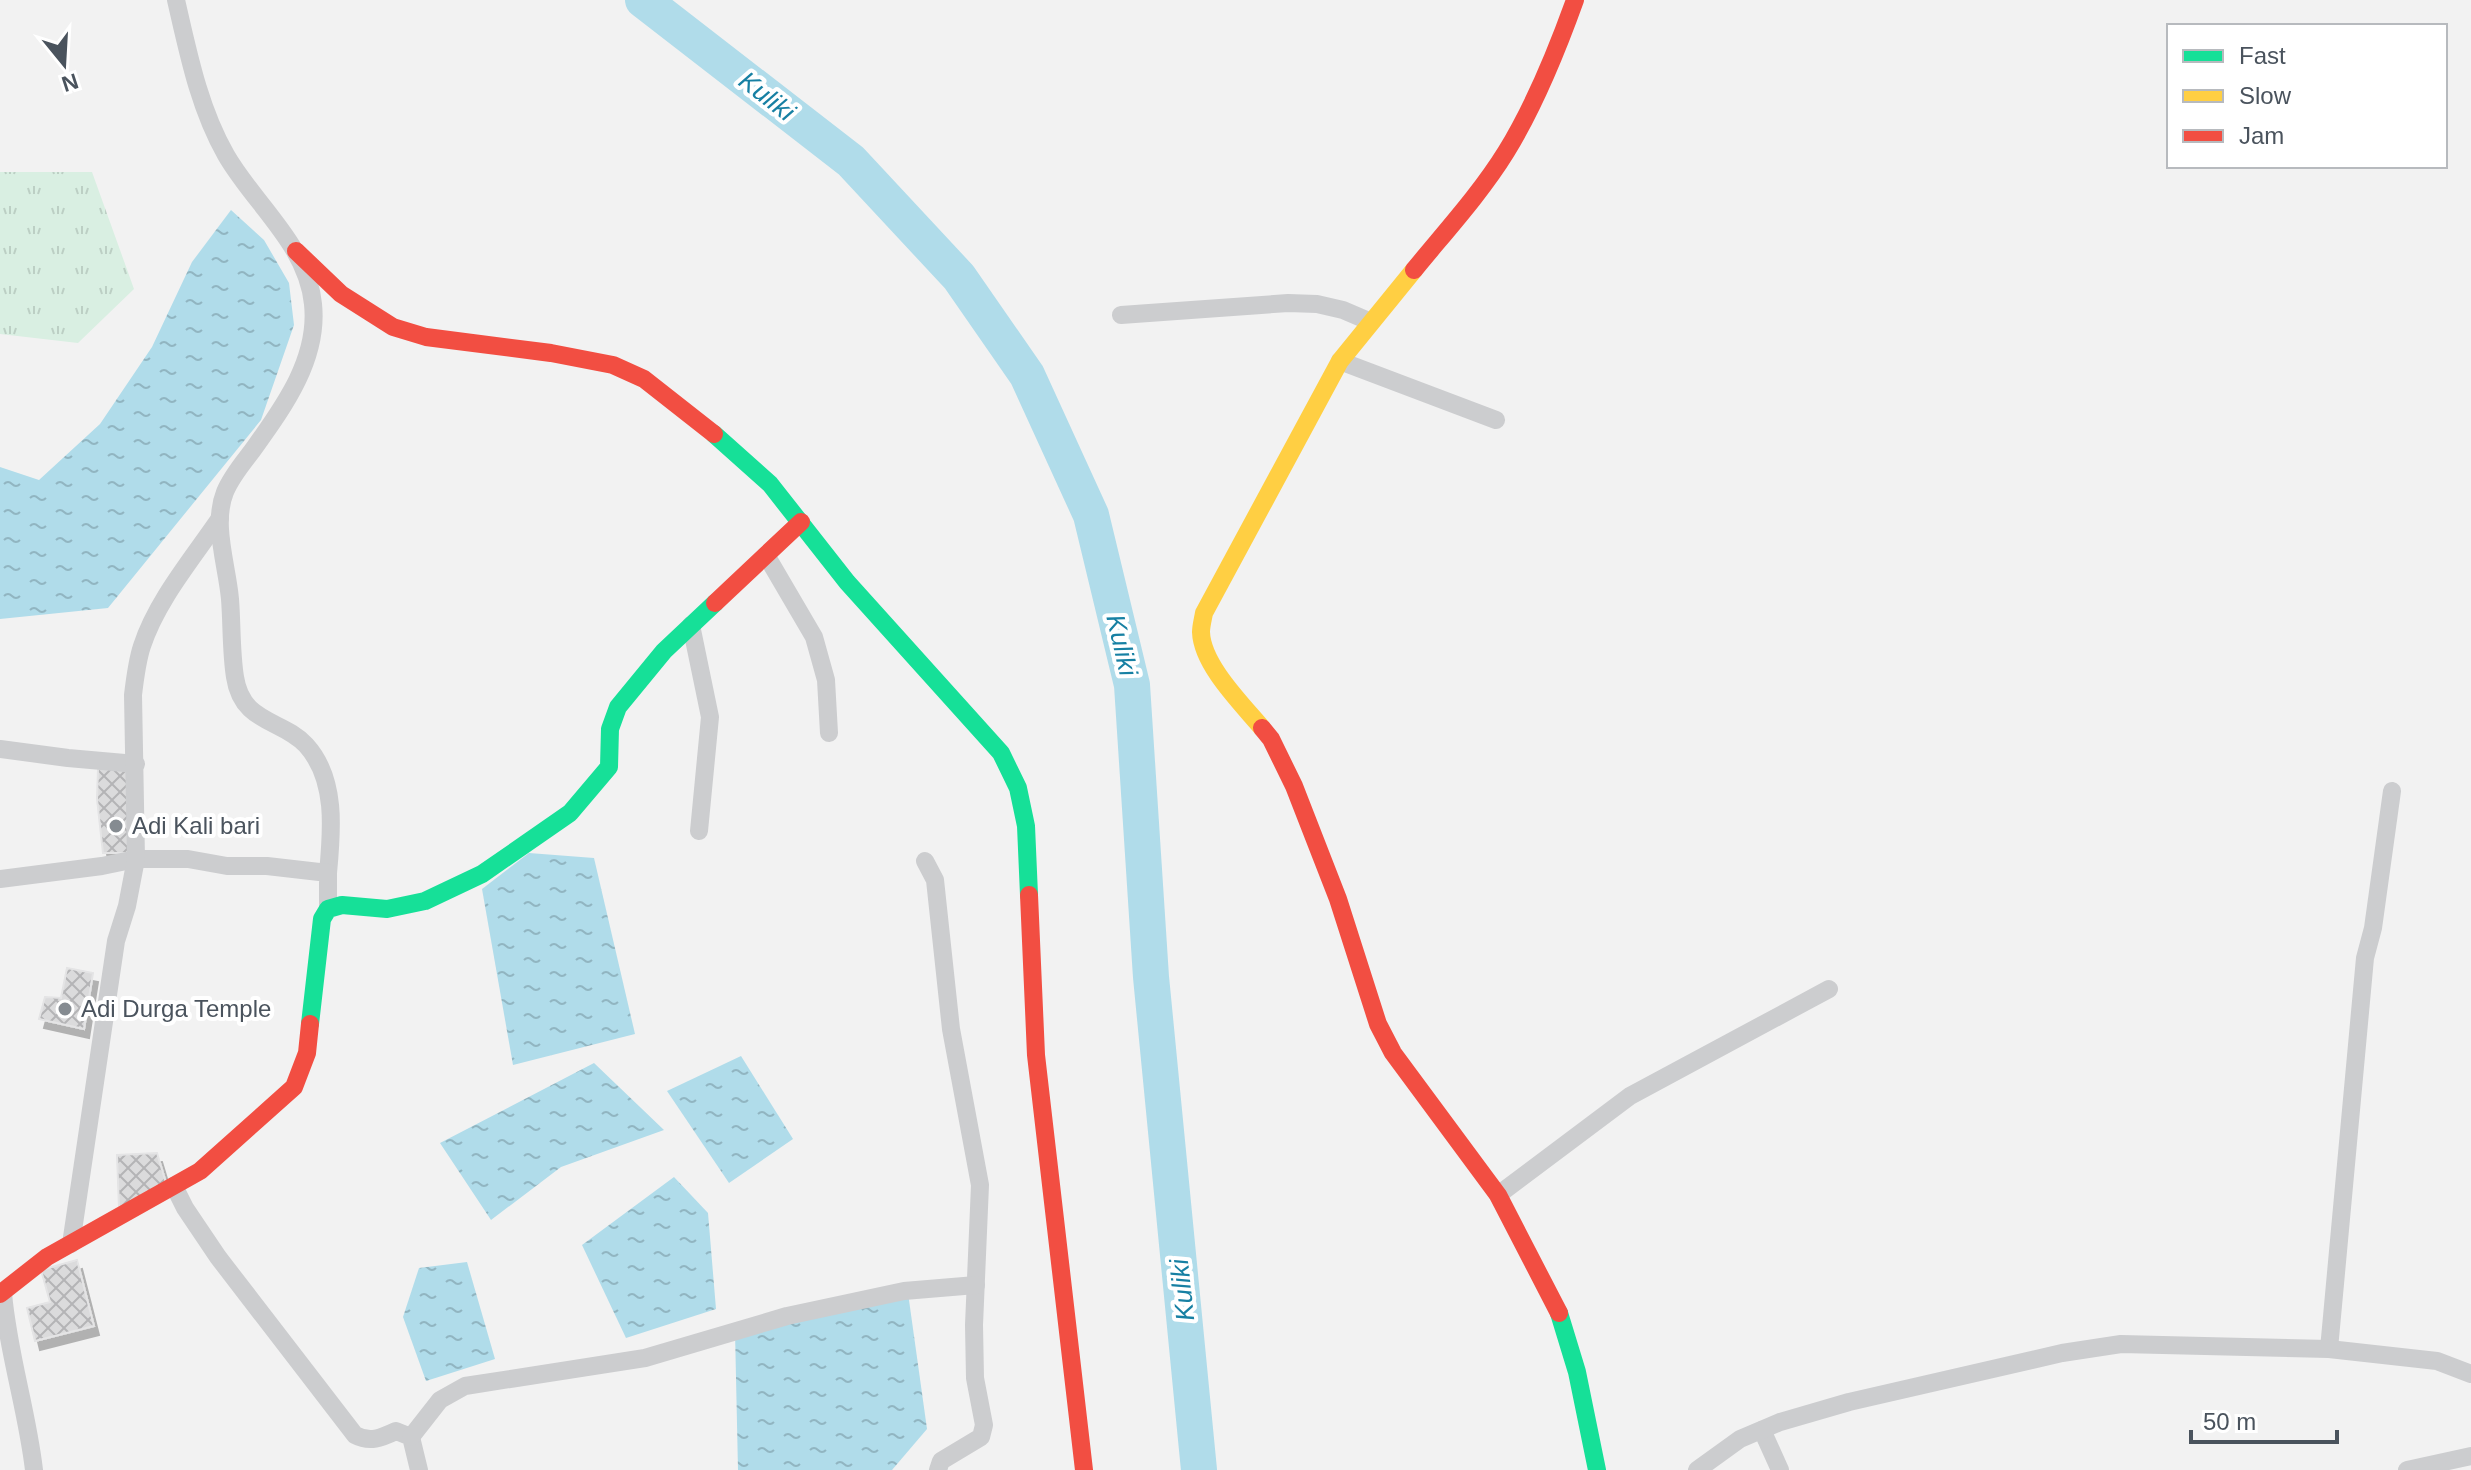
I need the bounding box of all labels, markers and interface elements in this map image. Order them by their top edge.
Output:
north arrow [24,24,104,104]
legend [2167,24,2447,168]
text: Fast [2239,42,2286,69]
water label: Kuliki [733,65,802,128]
text: N [59,68,81,97]
text: Slow [2239,82,2292,109]
text: Jam [2239,122,2284,149]
water label: Kuliki [1100,611,1144,680]
place label: Adi Kali bari [132,812,260,839]
marker: Adi Kali bari [107,817,125,835]
place label: Adi Durga Temple [81,995,271,1022]
marker: Adi Durga Temple [56,1000,74,1018]
water label: Kuliki [1164,1256,1200,1322]
scale bar [2191,1394,2337,1444]
text: 50 m [2203,1408,2256,1435]

